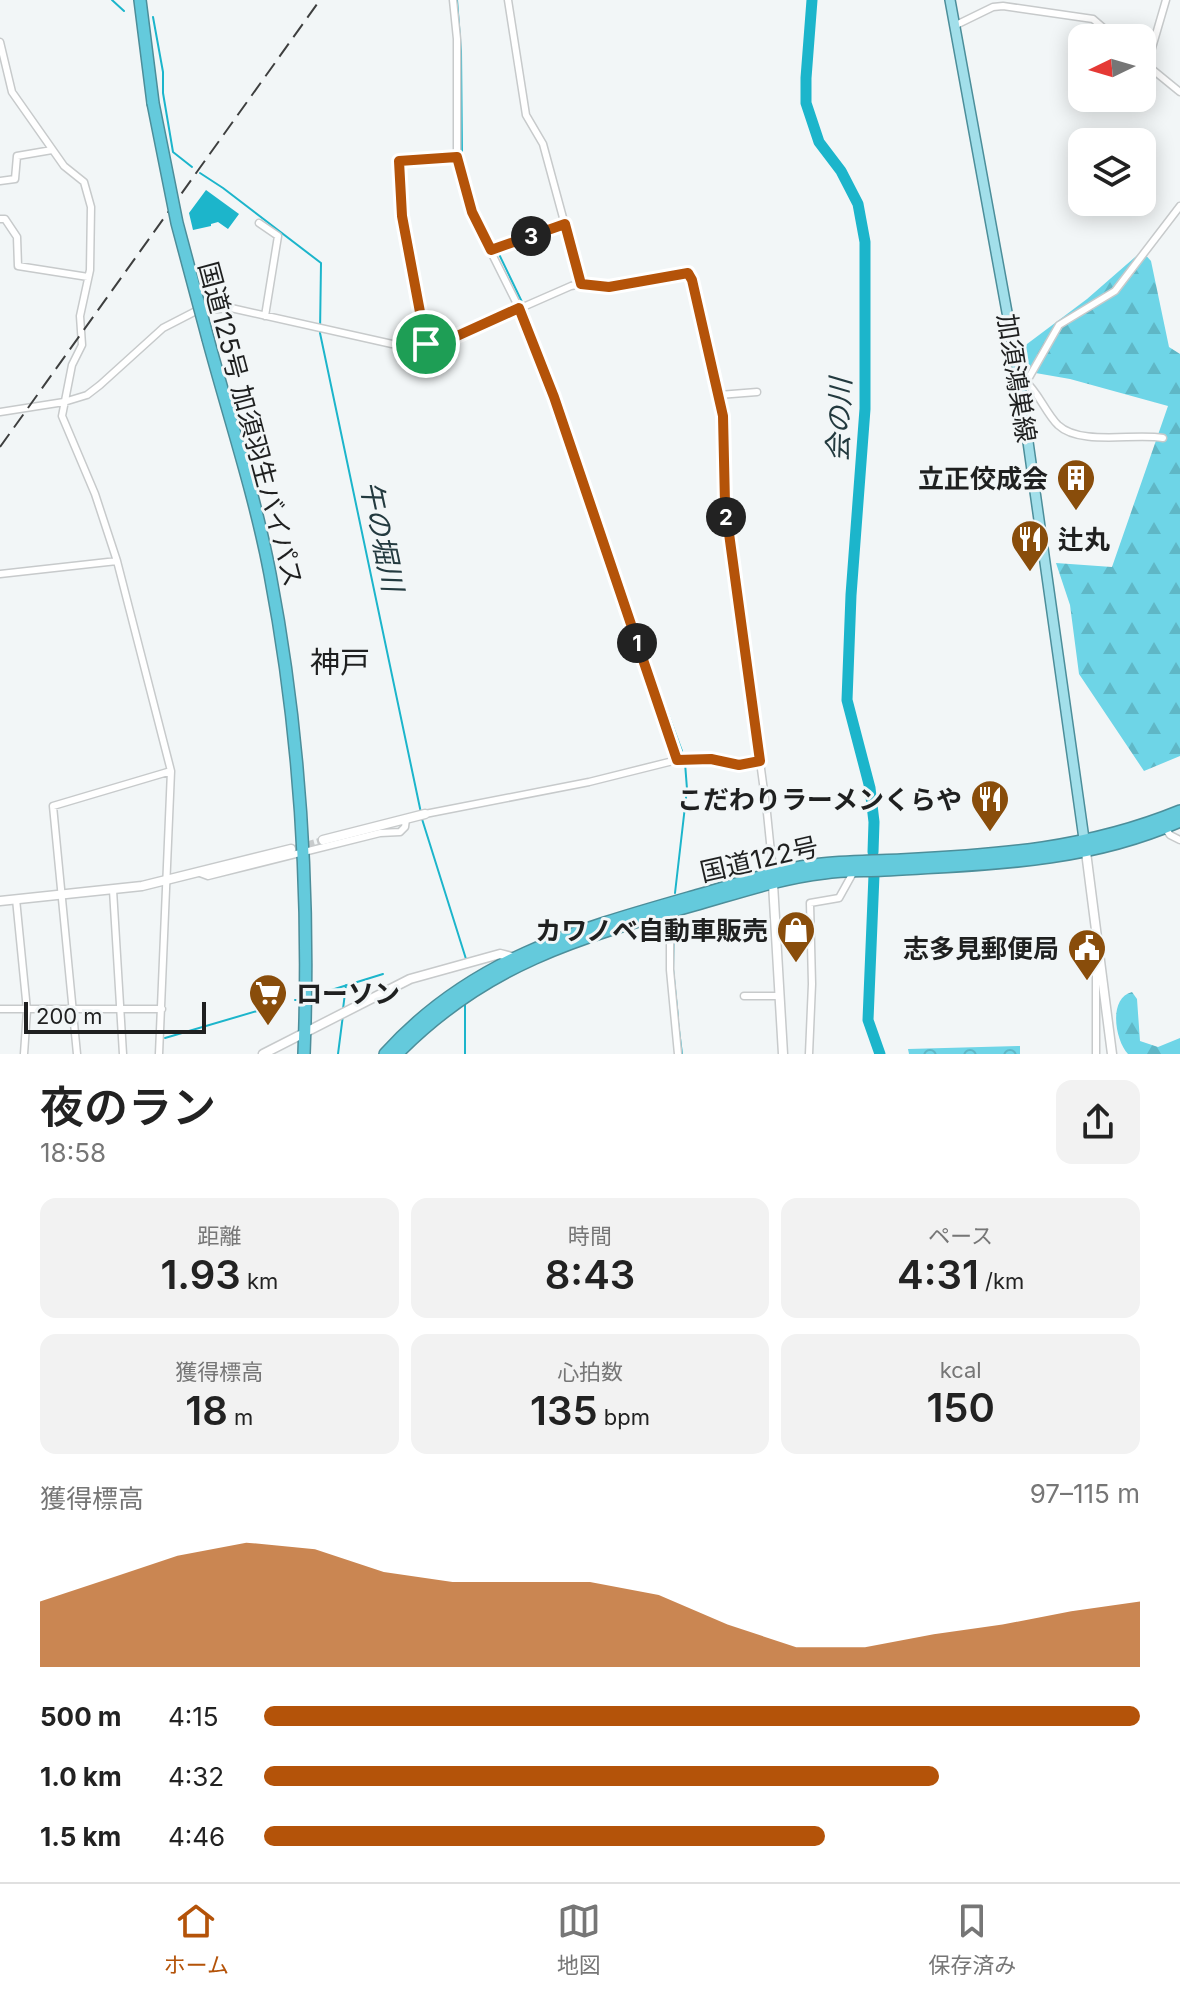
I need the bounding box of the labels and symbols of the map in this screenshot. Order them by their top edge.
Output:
north arrow [1068,24,1156,112]
pin: 3 [511,216,551,256]
street label: 国道125号 加須羽生バイパス [193,258,309,590]
pin [392,310,460,378]
street label: 加須鴻巣線 [992,311,1042,445]
water label: 会の川 [821,374,858,463]
building icon: 立正佼成会 [1055,457,1097,512]
place label: 立正佼成会 [918,463,1048,494]
water label: 午の堀川 [354,478,411,597]
pin: 2 [706,497,746,537]
restaurant icon: 辻丸 [1009,518,1051,573]
place label: 辻丸 [1058,524,1110,555]
pin: 1 [617,623,657,663]
district label: 神戸 [310,644,370,680]
restaurant icon: こだわりラーメンくらや [969,778,1011,833]
place label: こだわりラーメンくらや [677,784,962,815]
street label: 国道122号 [697,830,821,888]
shop icon: カワノベ自動車販売 [775,909,817,964]
place label: カワノベ自動車販売 [535,915,768,946]
public building icon: 志多見郵便局 [1066,927,1108,982]
place label: 志多見郵便局 [903,933,1059,964]
supermarket icon: ローソン [247,972,289,1027]
place label: ローソン [296,978,400,1009]
scale bar [24,998,206,1034]

